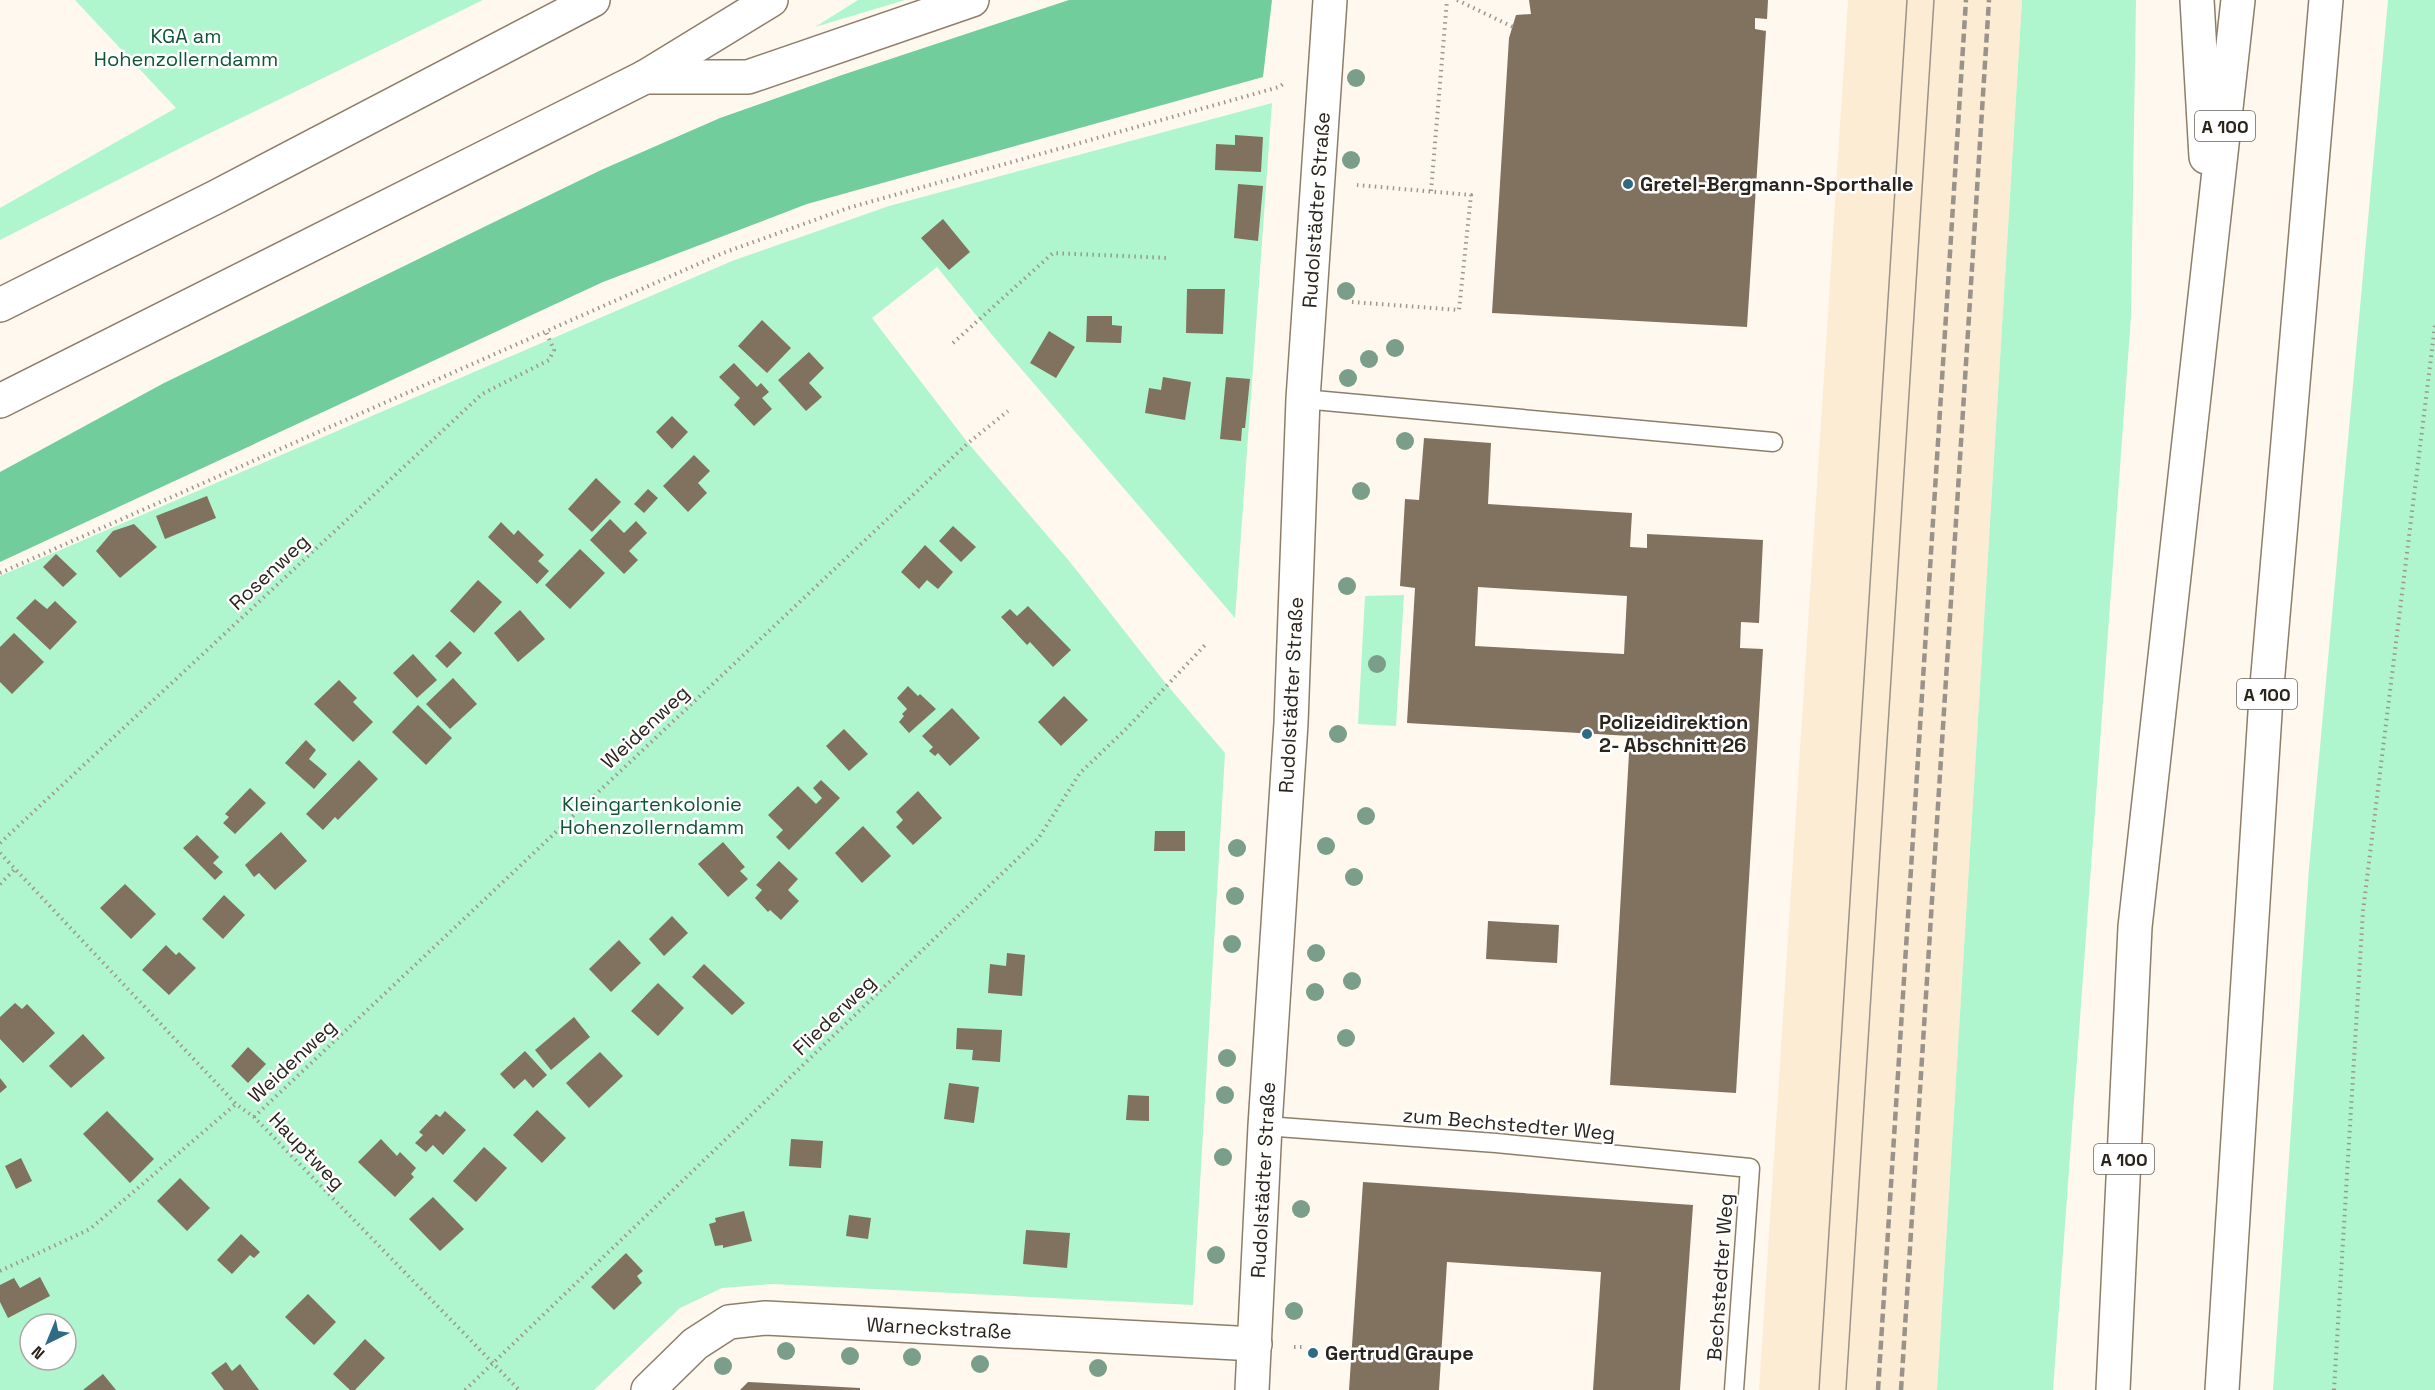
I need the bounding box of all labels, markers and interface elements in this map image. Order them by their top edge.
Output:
park label: KGA am Hohenzollerndamm [94,23,278,72]
street label: Rudolstädter Straße [1296,111,1336,309]
road number: A 100 [2195,111,2255,141]
place label: Gretel-Bergmann-Sporthalle [1640,171,1914,197]
marker: Gretel-Bergmann-Sporthalle [1621,177,1635,191]
street label: Rosenweg [224,528,314,616]
street label: Rudolstädter Straße [1273,596,1309,794]
road number: A 100 [2237,679,2297,709]
street label: Weidenweg [595,680,695,774]
place label: Polizeidirektion 2- Abschnitt 26 [1599,709,1748,758]
marker: Polizeidirektion 2- Abschnitt 26 [1580,727,1594,741]
park label: Kleingartenkolonie Hohenzollerndamm [560,791,744,840]
street label: Fliederweg [787,969,881,1061]
street label: Weidenweg [242,1014,342,1108]
street label: Rudolstädter Straße [1245,1081,1281,1279]
street label: zum Bechstedter Weg [1402,1102,1616,1146]
street label: Hauptweg [263,1106,351,1196]
road number: A 100 [2094,1144,2154,1174]
street label: Bechstedter Weg [1701,1192,1739,1362]
street label: Warneckstraße [866,1311,1012,1345]
north arrow [18,1312,78,1372]
place label: Gertrud Graupe [1325,1340,1474,1366]
text: N [27,1341,49,1364]
marker: Gertrud Graupe [1306,1346,1320,1360]

